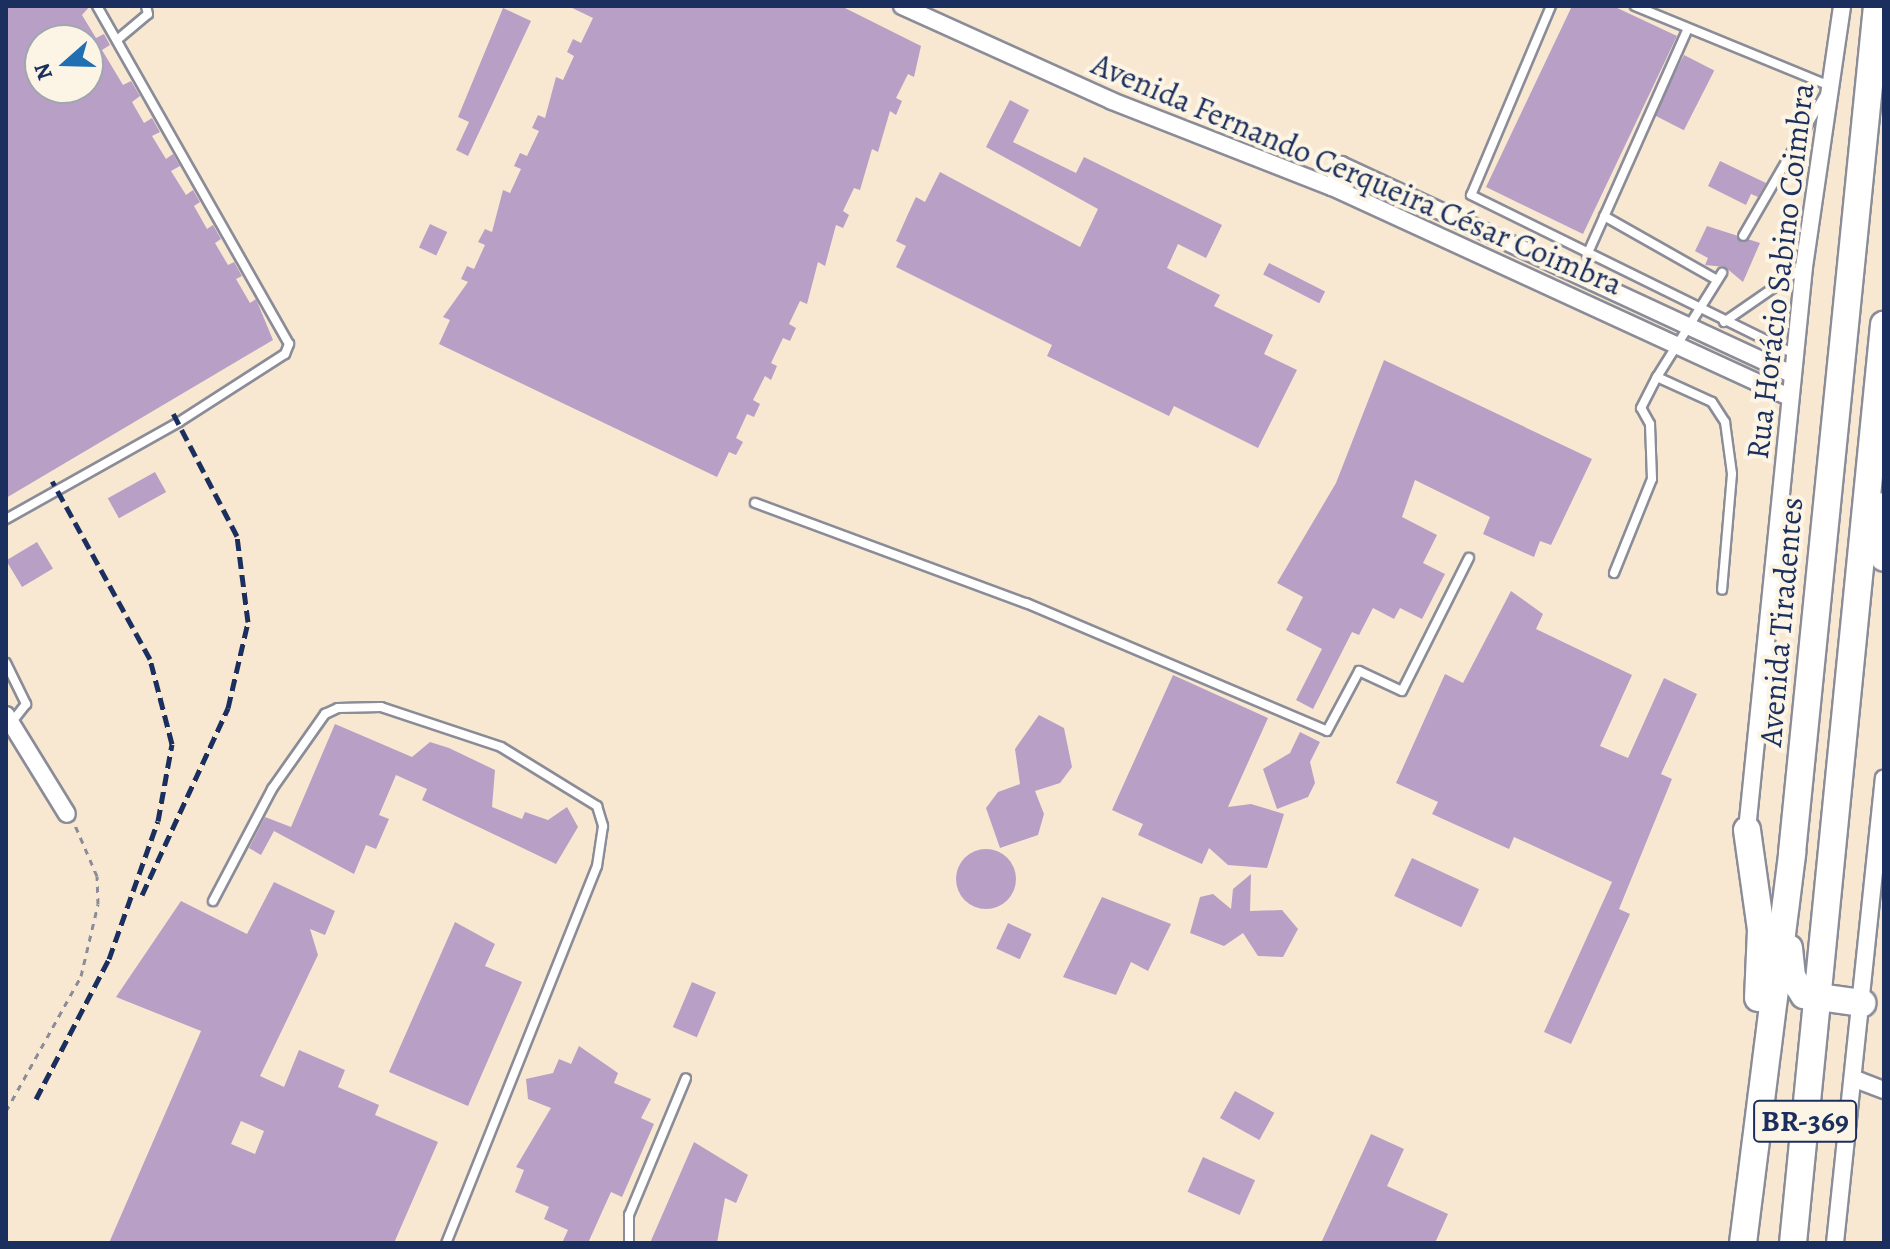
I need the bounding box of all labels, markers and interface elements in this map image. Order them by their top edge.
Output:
north arrow [24,24,104,104]
street label: Avenida Fernando Cerqueira César Coimbra [1086,45,1628,303]
text: N [26,59,60,84]
street label: Rua Horácio Sabino Coimbra [1738,81,1822,461]
street label: Avenida Tiradentes [1751,496,1811,748]
road number: BR-369 [1753,1095,1857,1147]

